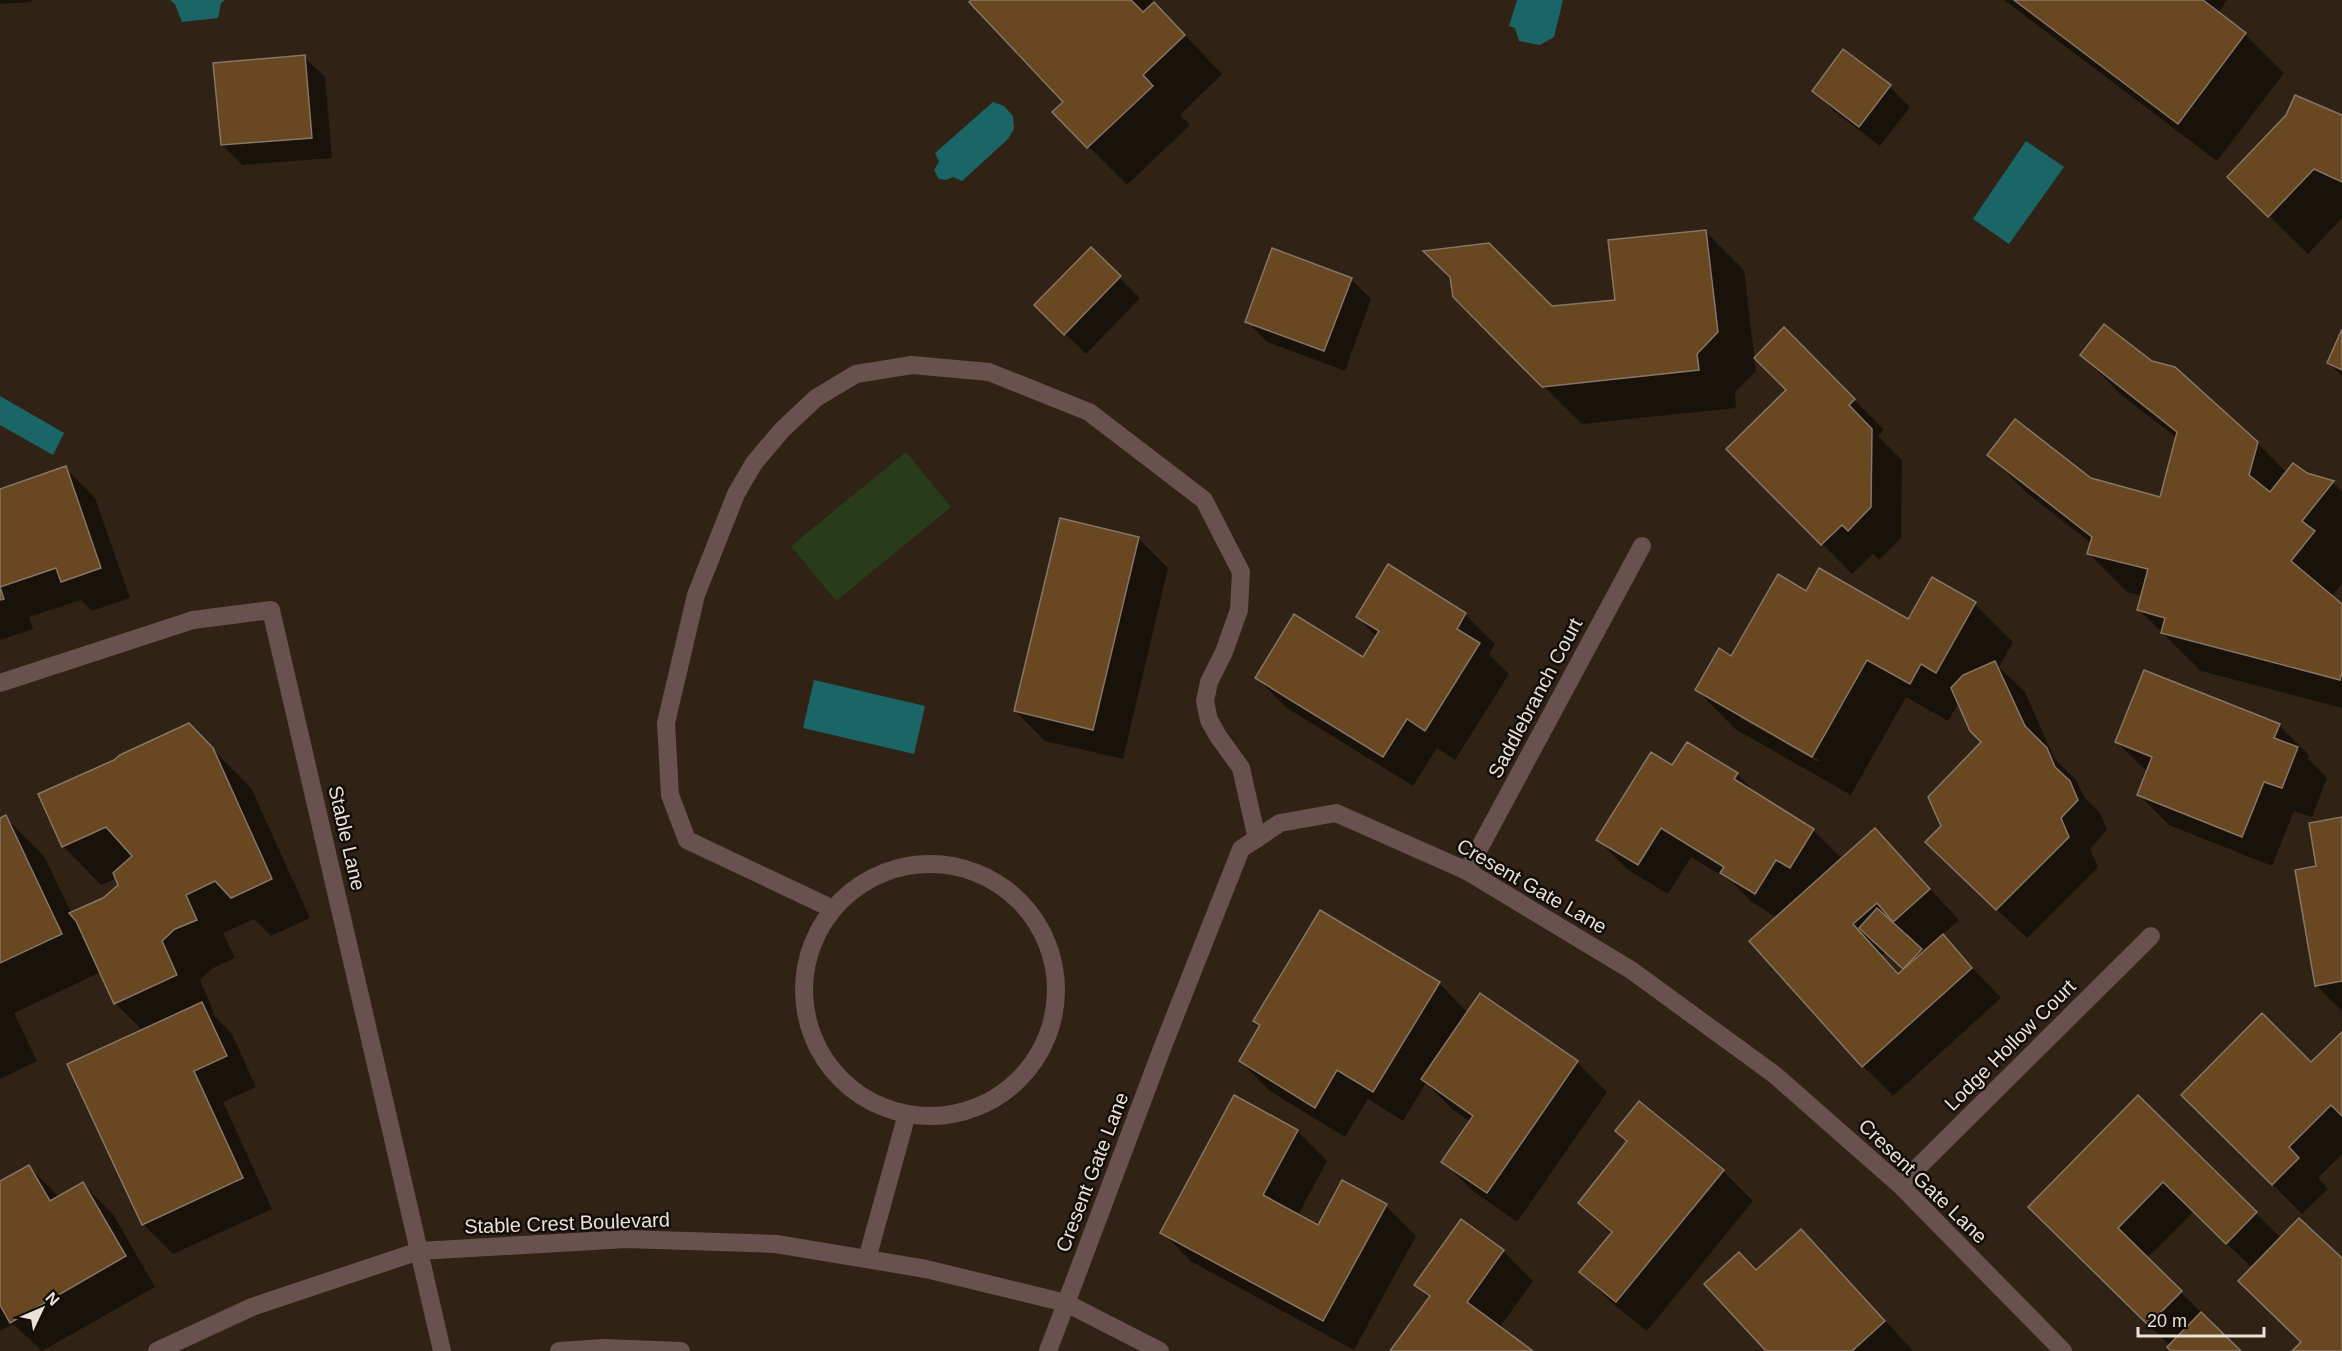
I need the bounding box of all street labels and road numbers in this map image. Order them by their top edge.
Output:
street label: Saddlebranch Court [1484,614,1587,782]
street label: Stable Lane [324,784,370,892]
street label: Cresent Gate Lane [1453,834,1611,938]
street label: Lodge Hollow Court [1940,975,2080,1115]
street label: Cresent Gate Lane [1051,1089,1133,1255]
street label: Cresent Gate Lane [1855,1114,1991,1248]
street label: Stable Crest Boulevard [464,1208,670,1238]

